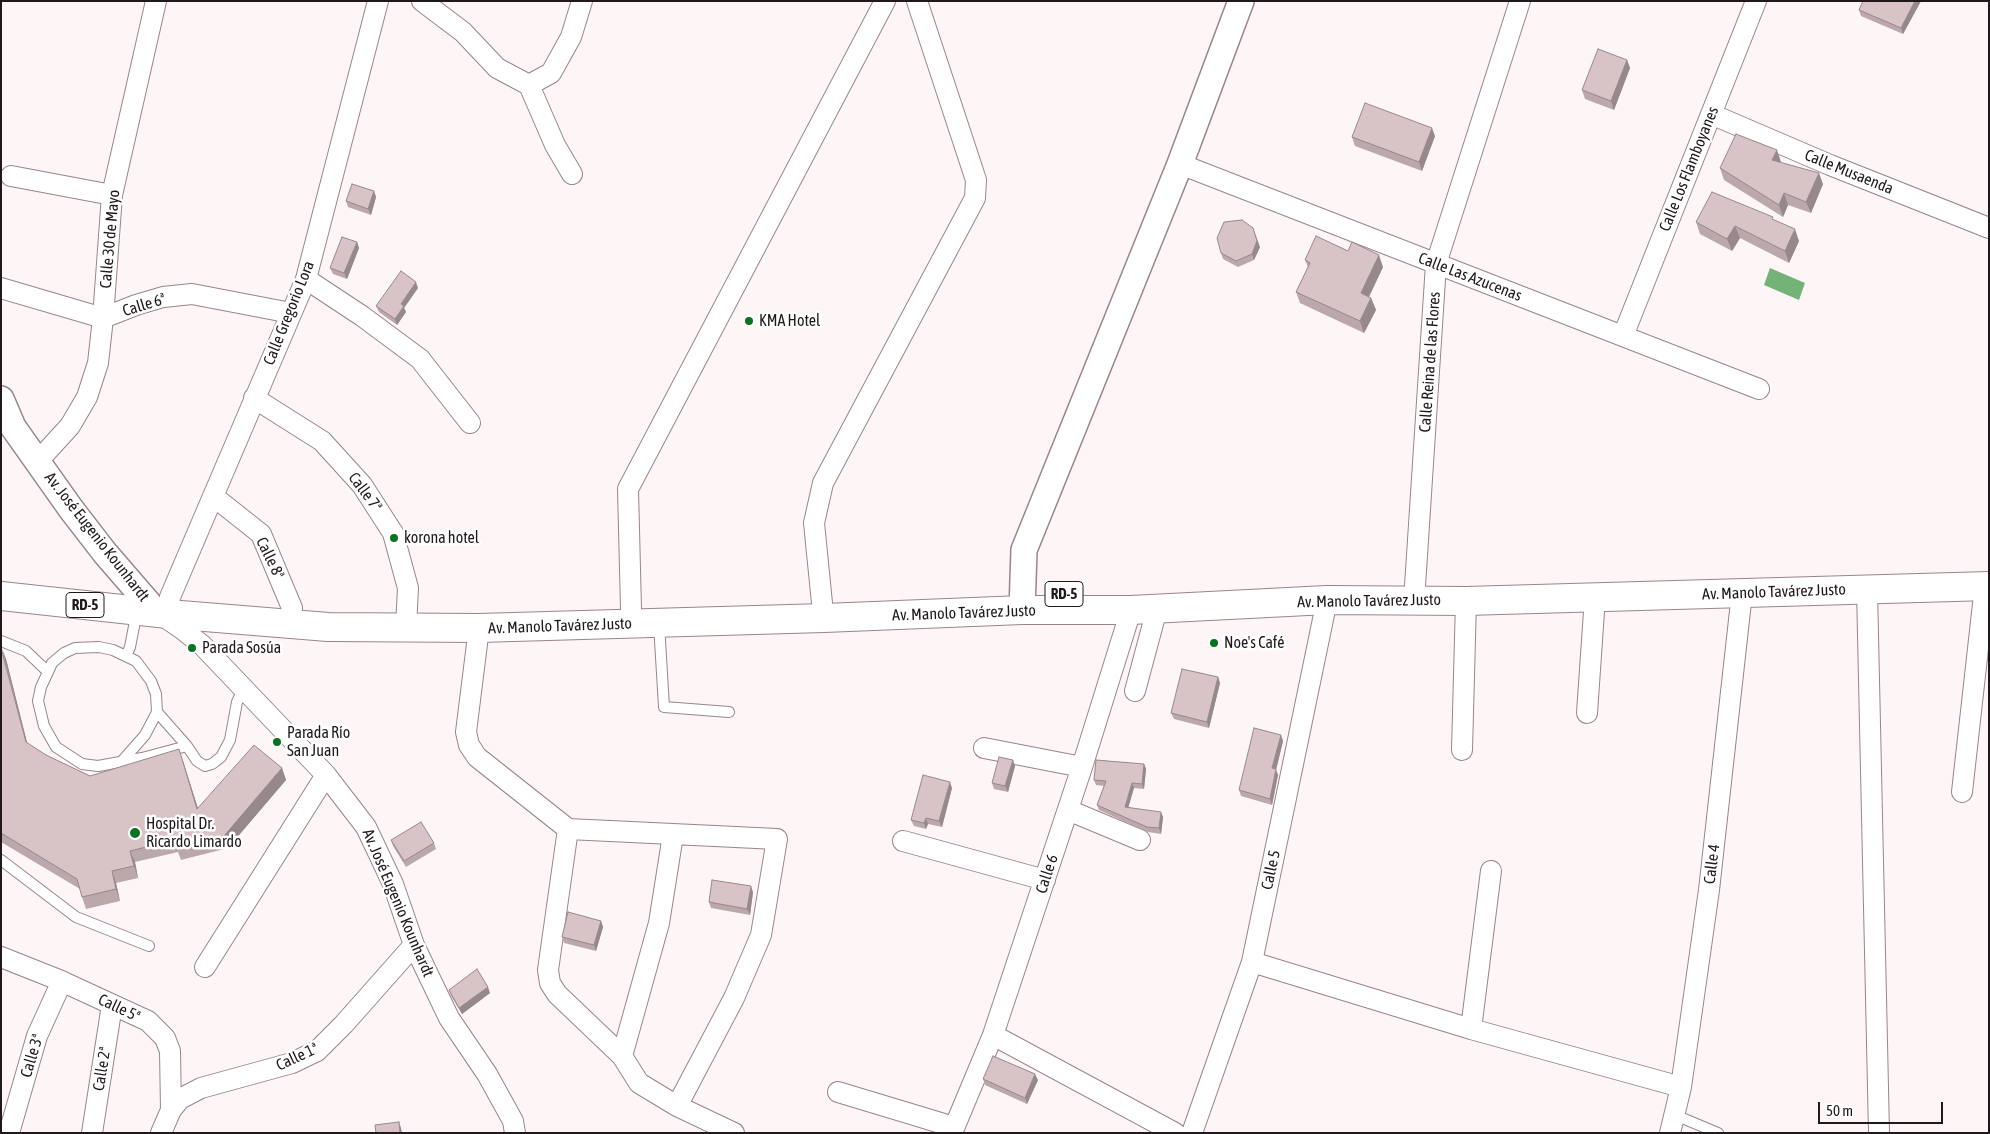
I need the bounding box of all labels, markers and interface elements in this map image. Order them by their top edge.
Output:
street label: Calle Los Flamboyanes [1655,104,1723,234]
street label: Calle Musaenda [1802,145,1896,199]
street label: Calle 30 de Mayo [96,189,124,289]
street label: Calle Las Azucenas [1416,248,1524,306]
street label: Calle Gregorio Lora [259,258,319,368]
street label: Calle 6ª [120,289,168,321]
street label: Calle Reina de las Flores [1416,291,1444,433]
place label: KMA Hotel [759,311,820,331]
marker: KMA Hotel [743,315,755,327]
street label: Av. José Eugenio Kounhardt [41,468,153,606]
street label: Calle 7ª [344,469,386,515]
place label: korona hotel [404,528,479,548]
marker: korona hotel [388,532,400,544]
street label: Calle 8ª [252,534,288,582]
street label: Av. Manolo Tavárez Justo [1702,580,1846,604]
road number: RD-5 [1045,582,1083,606]
street label: Av. Manolo Tavárez Justo [1297,590,1441,612]
road number: RD-5 [66,592,104,618]
street label: Av. Manolo Tavárez Justo [892,601,1036,625]
street label: Av. Manolo Tavárez Justo [488,614,632,638]
place label: Noe's Café [1224,633,1285,653]
marker: Noe's Café [1208,637,1220,649]
place label: Parada Sosúa [202,638,281,658]
marker: Parada Sosúa [186,642,198,654]
place label: Parada Río San Juan [287,723,350,761]
marker: Parada Río San Juan [271,736,283,748]
place label: Hospital Dr. Ricardo Limardo [146,814,242,852]
marker: Hospital Dr. Ricardo Limardo [128,826,142,840]
street label: Av. José Eugenio Kounhardt [358,826,438,980]
street label: Calle 4 [1700,843,1724,885]
street label: Calle 5 [1257,848,1285,892]
street label: Calle 6 [1032,852,1062,896]
street label: Calle 5ª [95,990,143,1026]
street label: Calle 3ª [16,1032,48,1080]
street label: Calle 1ª [273,1039,321,1075]
street label: Calle 2ª [89,1046,115,1092]
scale bar [1820,1092,1945,1124]
text: 50 m [1826,1102,1853,1119]

